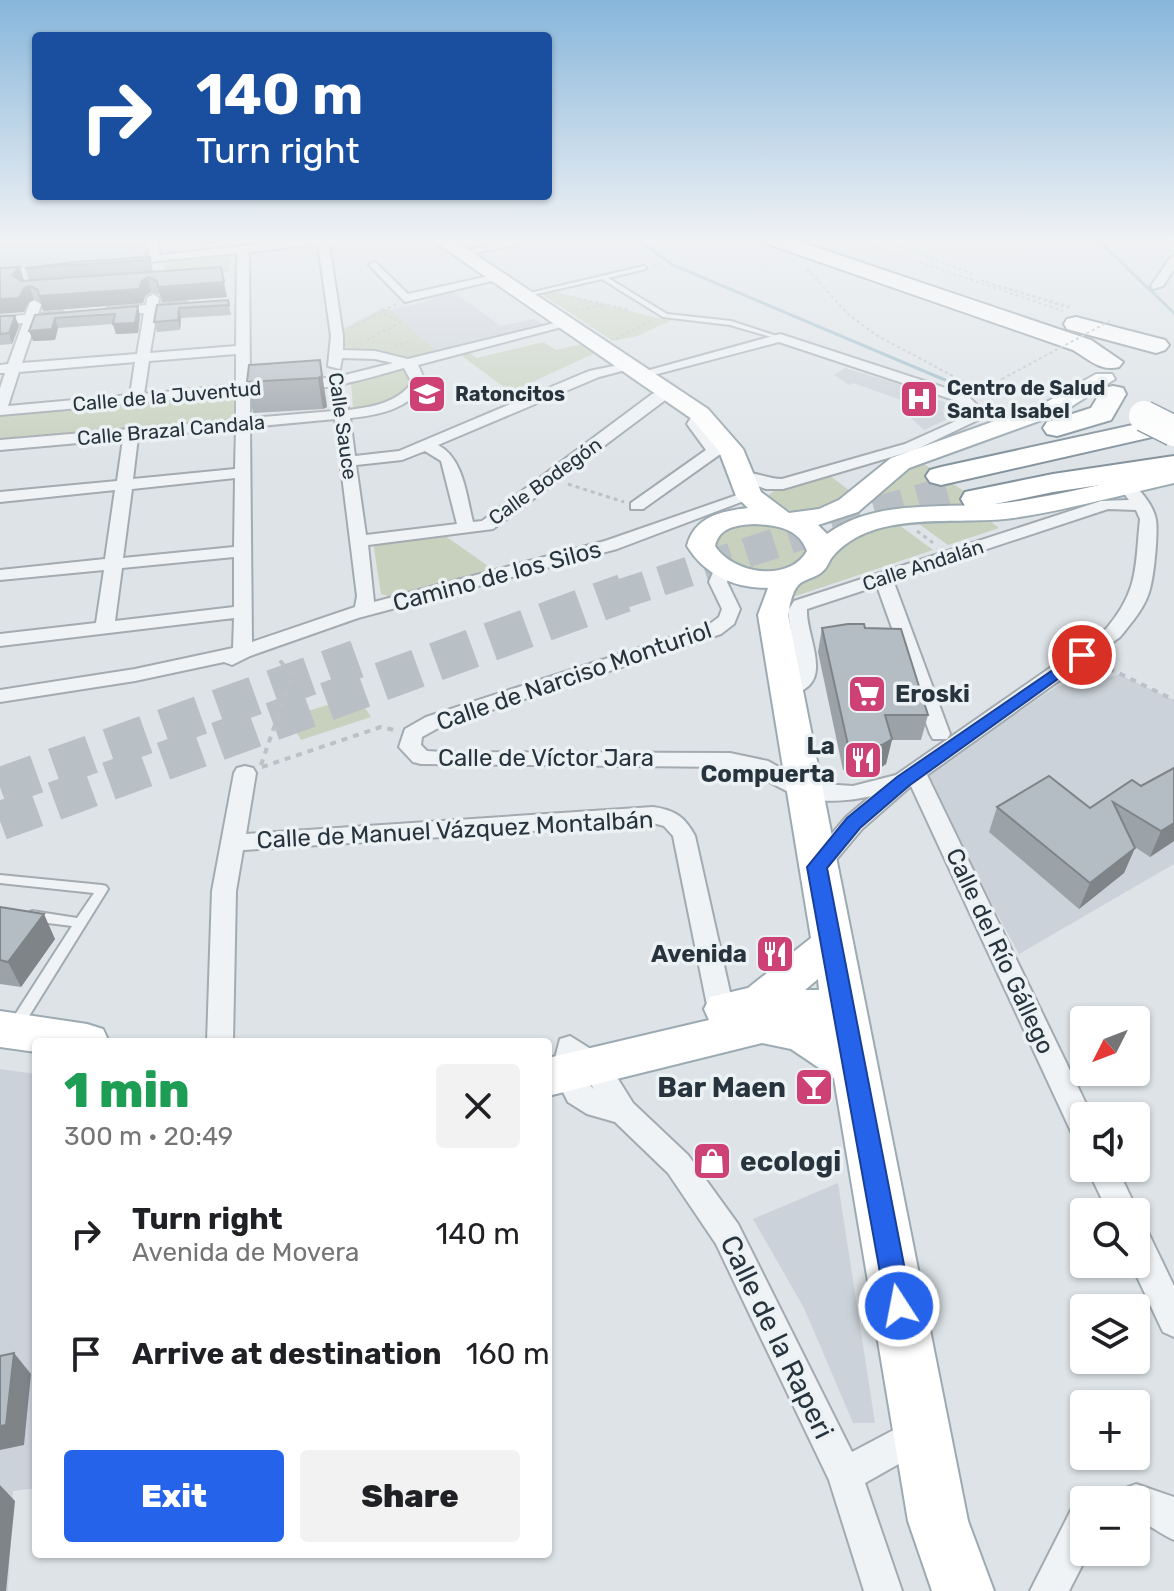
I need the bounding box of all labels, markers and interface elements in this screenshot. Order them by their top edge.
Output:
text: 140 m [196,62,363,128]
icon: right [64,64,168,168]
text: Turn right [196,129,360,172]
street label: Calle Sauce [324,371,362,481]
school or university icon: Ratoncitos [406,373,448,415]
street label: Calle de la Juventud [72,376,262,416]
place label: Centro de Salud Santa Isabel [947,376,1105,423]
hospital icon: Centro de Salud Santa Isabel [898,378,940,420]
place label: Ratoncitos [455,382,565,406]
street label: Calle Brazal Candala [76,410,266,450]
street label: Calle Bodegón [484,432,606,530]
street label: Calle Andalán [859,534,987,596]
street label: Camino de los Silos [390,535,604,617]
street label: Calle de Narciso Monturiol [433,616,715,736]
pin [1048,621,1116,689]
icon: arrive [1060,633,1104,677]
supermarket icon: Eroski [846,673,888,715]
place label: Eroski [895,680,970,708]
place label: La Compuerta [700,732,835,788]
restaurant icon: La Compuerta [842,739,884,781]
street label: Calle de Víctor Jara [438,744,654,772]
street label: Calle de Manuel Vázquez Montalbán [256,806,654,854]
street label: Calle del Río Gállego [940,844,1060,1058]
restaurant icon: Avenida [754,933,796,975]
place label: Avenida [651,940,747,968]
north arrow [1070,1006,1150,1086]
map controls [1070,1006,1150,1566]
text: 1 min [64,1062,190,1119]
button: close [436,1064,520,1148]
bar icon: Bar Maen [793,1066,835,1108]
place label: Bar Maen [657,1071,786,1104]
button: sound [1070,1102,1150,1182]
text: 300 m · 20:49 [64,1121,233,1152]
shop icon: ecologi [691,1140,733,1182]
place label: ecologi [740,1145,841,1178]
button: search [1070,1198,1150,1278]
text: Turn right [132,1201,283,1237]
icon: right [64,1212,108,1256]
text: 140 m [435,1216,520,1252]
street label: Calle de la Raperi [713,1230,841,1444]
text: Avenida de Movera [132,1237,359,1268]
position arrow [857,1264,941,1348]
button: layers [1070,1294,1150,1374]
icon: arrive [64,1332,108,1376]
text: Arrive at destination [132,1336,442,1372]
text: 160 m [466,1336,550,1372]
button: + [1070,1390,1150,1470]
button: Exit [64,1450,284,1542]
button: Share [300,1450,520,1542]
button: − [1070,1486,1150,1566]

